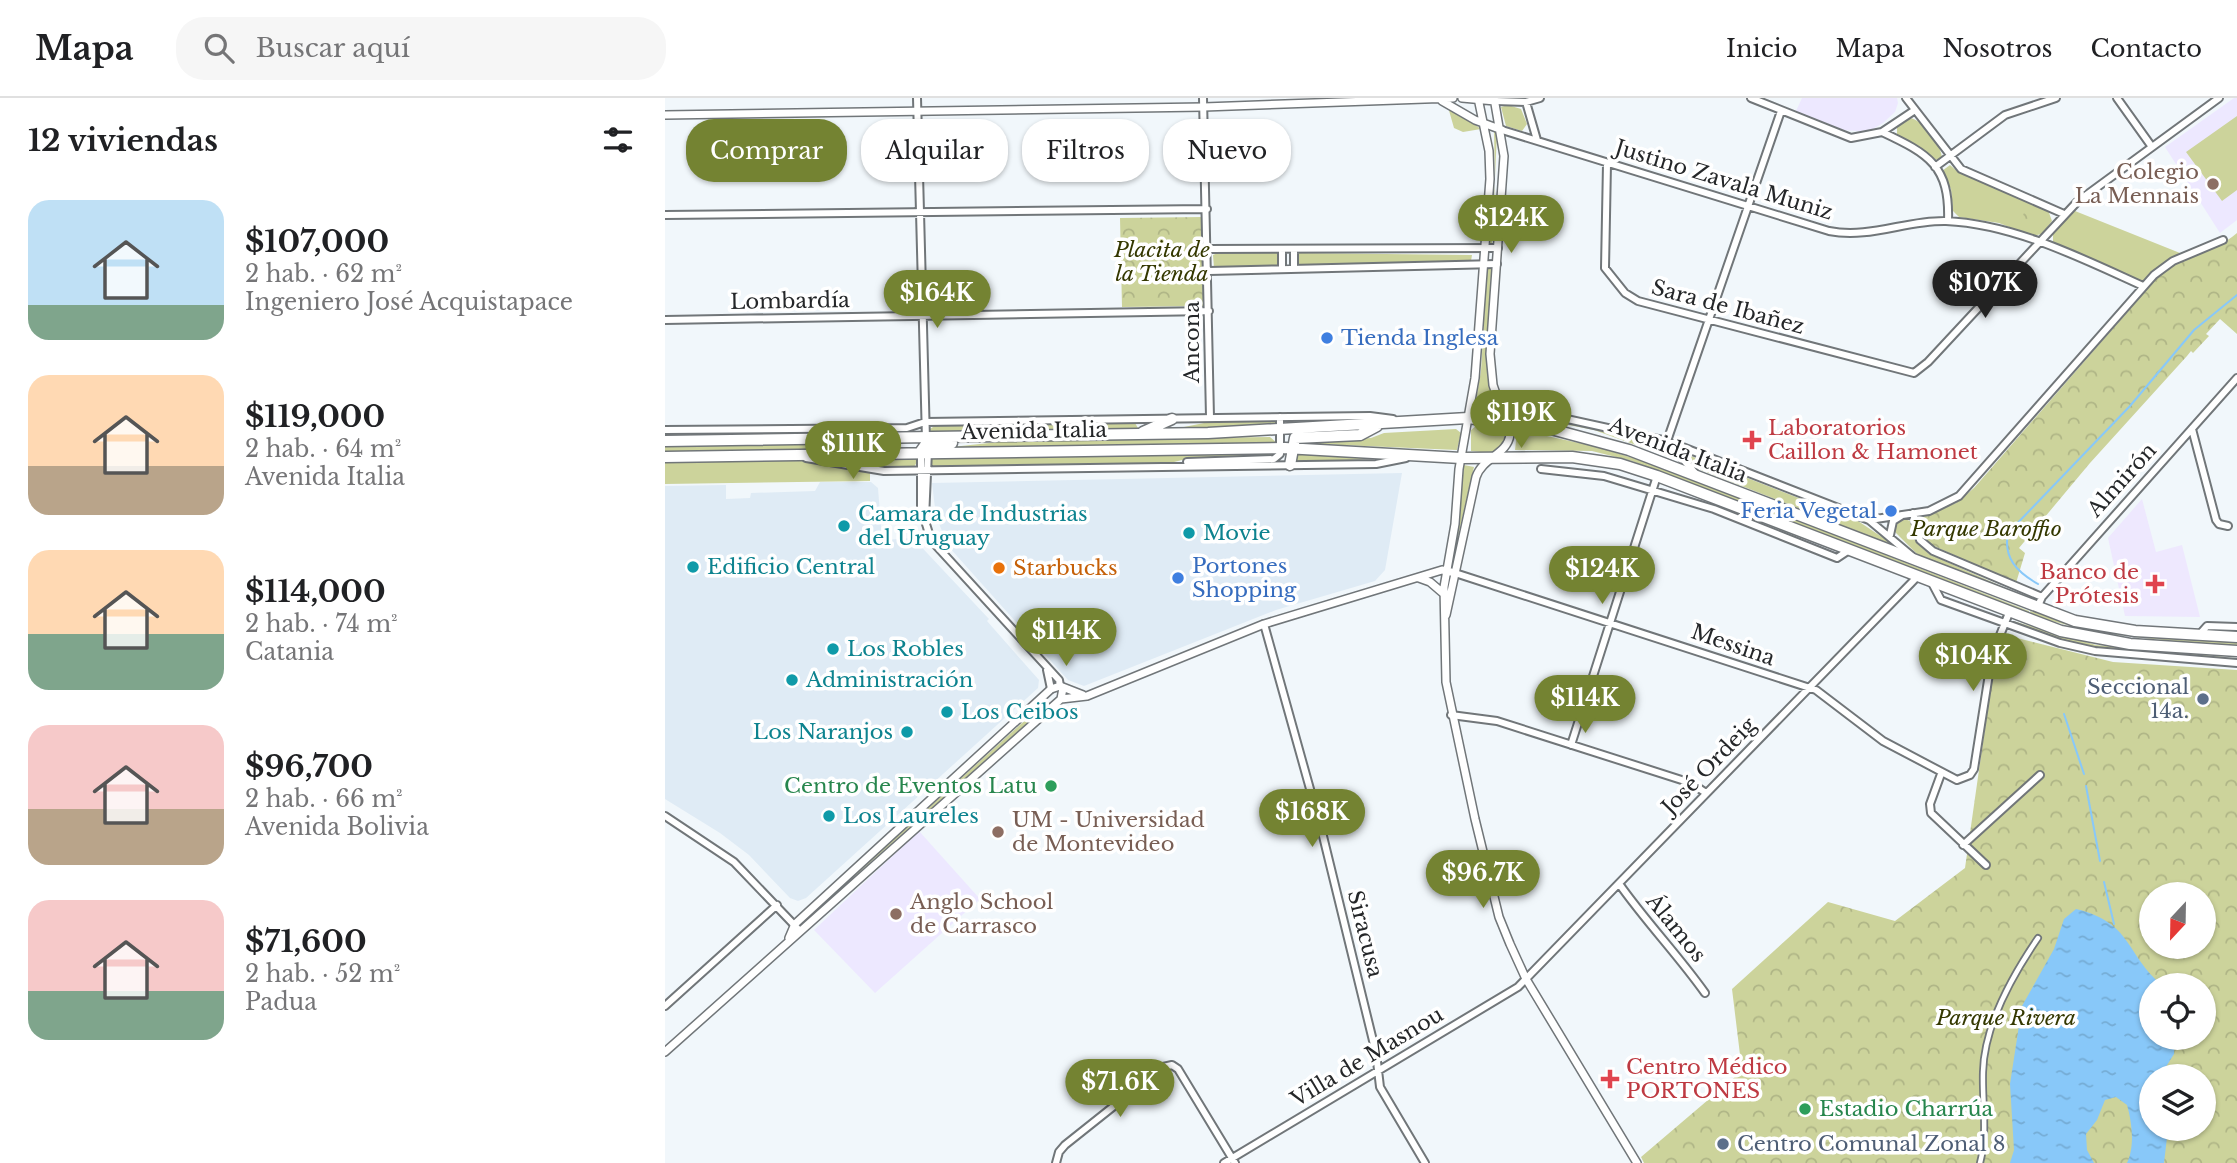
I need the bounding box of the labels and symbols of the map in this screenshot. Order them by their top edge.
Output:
street label: Justino Zavala Muniz [1609,134,1836,226]
place label: Colegio La Mennais [2075,159,2199,209]
marker: Colegio La Mennais [2205,176,2221,192]
pin: $124K [1462,195,1560,255]
park label: Placita de la Tienda [1113,237,1210,287]
pin: $107K [1936,260,2034,320]
pin: $164K [888,271,986,330]
street label: Sara de Ibañez [1649,274,1807,340]
street label: Lombardía [730,287,850,315]
street label: Ancona [1179,301,1205,384]
place label: Tienda Inglesa [1341,325,1499,351]
marker: Tienda Inglesa [1319,330,1335,346]
pin: $119K [1472,390,1570,450]
street label: Avenida Italia [1604,411,1751,488]
place label: Laboratorios Caillon & Hamonet [1768,415,1978,465]
street label: Avenida Italia [960,417,1108,445]
pin: $111K [804,422,902,481]
marker: Laboratorios Caillon & Hamonet [1742,430,1762,450]
street label: Almirón [2081,438,2162,523]
place label: Feria Vegetal [1740,498,1877,524]
place label: Camara de Industrias del Uruguay [858,501,1088,551]
marker: Feria Vegetal [1883,503,1899,519]
park label: Parque Baroffio [1909,516,2062,542]
marker: Camara de Industrias del Uruguay [836,518,852,534]
place label: Movie [1203,520,1271,546]
marker: Movie [1181,525,1197,541]
pin: $124K [1553,546,1651,606]
place label: Portones Shopping [1192,553,1297,603]
place label: Edificio Central [707,554,875,580]
place label: Starbucks [1013,555,1118,581]
marker: Edificio Central [685,559,701,575]
place label: Banco de Prótesis [2040,559,2139,609]
marker: Starbucks [991,560,1007,576]
marker: Portones Shopping [1170,570,1186,586]
marker: Banco de Prótesis [2145,574,2165,594]
pin: $114K [1017,608,1115,668]
street label: Messina [1688,619,1779,672]
pin: $104K [1924,634,2022,693]
place label: Los Robles [847,636,964,662]
marker: Los Robles [825,641,841,657]
place label: Administración [805,667,973,693]
marker: Administración [784,672,800,688]
place label: Seccional 14a. [2087,674,2189,724]
pin: $114K [1536,676,1634,735]
marker: Seccional 14a. [2195,691,2211,707]
place label: Los Ceibos [961,699,1079,725]
marker: Los Ceibos [939,704,955,720]
street label: José Ordeig [1654,712,1762,822]
place label: Los Naranjos [753,719,893,745]
marker: Los Naranjos [899,724,915,740]
place label: Centro de Eventos Latu [784,773,1037,799]
marker: Centro de Eventos Latu [1043,778,1059,794]
pin: $168K [1263,790,1361,849]
place label: Los Laureles [843,803,979,829]
place label: UM - Universidad de Montevideo [1012,807,1205,857]
marker: Los Laureles [821,808,837,824]
marker: UM - Universidad de Montevideo [990,824,1006,840]
pin: $96.7K [1426,850,1540,910]
north arrow [2139,882,2215,959]
street label: Siracusa [1342,888,1388,981]
street label: Álamos [1640,888,1711,967]
place label: Anglo School de Carrasco [909,889,1054,939]
marker: Anglo School de Carrasco [888,906,904,922]
street label: Villa de Masnou [1285,1001,1448,1113]
park label: Parque Rivera [1935,1005,2076,1031]
place label: Centro Médico PORTONES [1626,1054,1788,1104]
pin: $71.6K [1063,1060,1177,1119]
marker: Centro Médico PORTONES [1600,1069,1620,1089]
place label: Estadio Charrúa [1819,1096,1993,1122]
marker: Estadio Charrúa [1797,1101,1813,1117]
place label: Centro Comunal Zonal 8 [1737,1131,2006,1157]
marker: Centro Comunal Zonal 8 [1715,1136,1731,1152]

